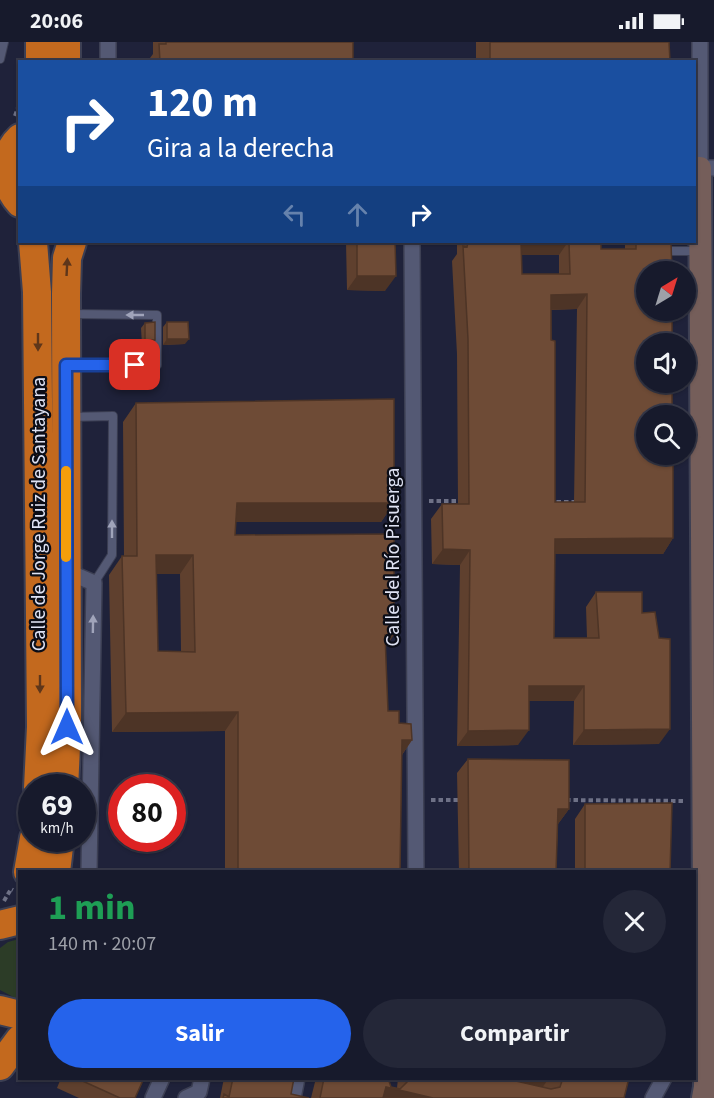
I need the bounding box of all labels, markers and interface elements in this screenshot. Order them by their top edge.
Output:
text: 20:06 [30,5,83,37]
text: 120 m [147,73,258,133]
icon: right [48,84,126,162]
text: Gira a la derecha [147,129,334,168]
icon: left [278,198,311,231]
icon: ahead [341,198,374,231]
icon: right [404,198,437,231]
one-way arrow [62,258,71,277]
north arrow [636,261,696,321]
map controls [636,261,696,465]
one-way arrow [126,310,145,319]
one-way arrow [33,332,43,351]
button: sound [636,333,696,393]
pin [109,339,160,390]
icon: arrive [118,348,151,381]
street label: Calle de Jorge Ruiz de Santayana [25,377,53,651]
button: search [636,405,696,465]
street label: Calle del Río Pisuerga [379,468,407,646]
one-way arrow [107,520,117,539]
one-way arrow [88,615,98,634]
one-way arrow [35,674,45,693]
position arrow [35,695,99,759]
speed limit sign: 80 [108,774,186,852]
text: 69 [41,784,73,827]
text: km/h [40,818,74,839]
text: 1 min [48,882,136,933]
button: close [603,890,666,953]
text: 140 m · 20:07 [48,930,156,958]
button: Salir [48,999,351,1068]
button: Compartir [363,999,666,1068]

